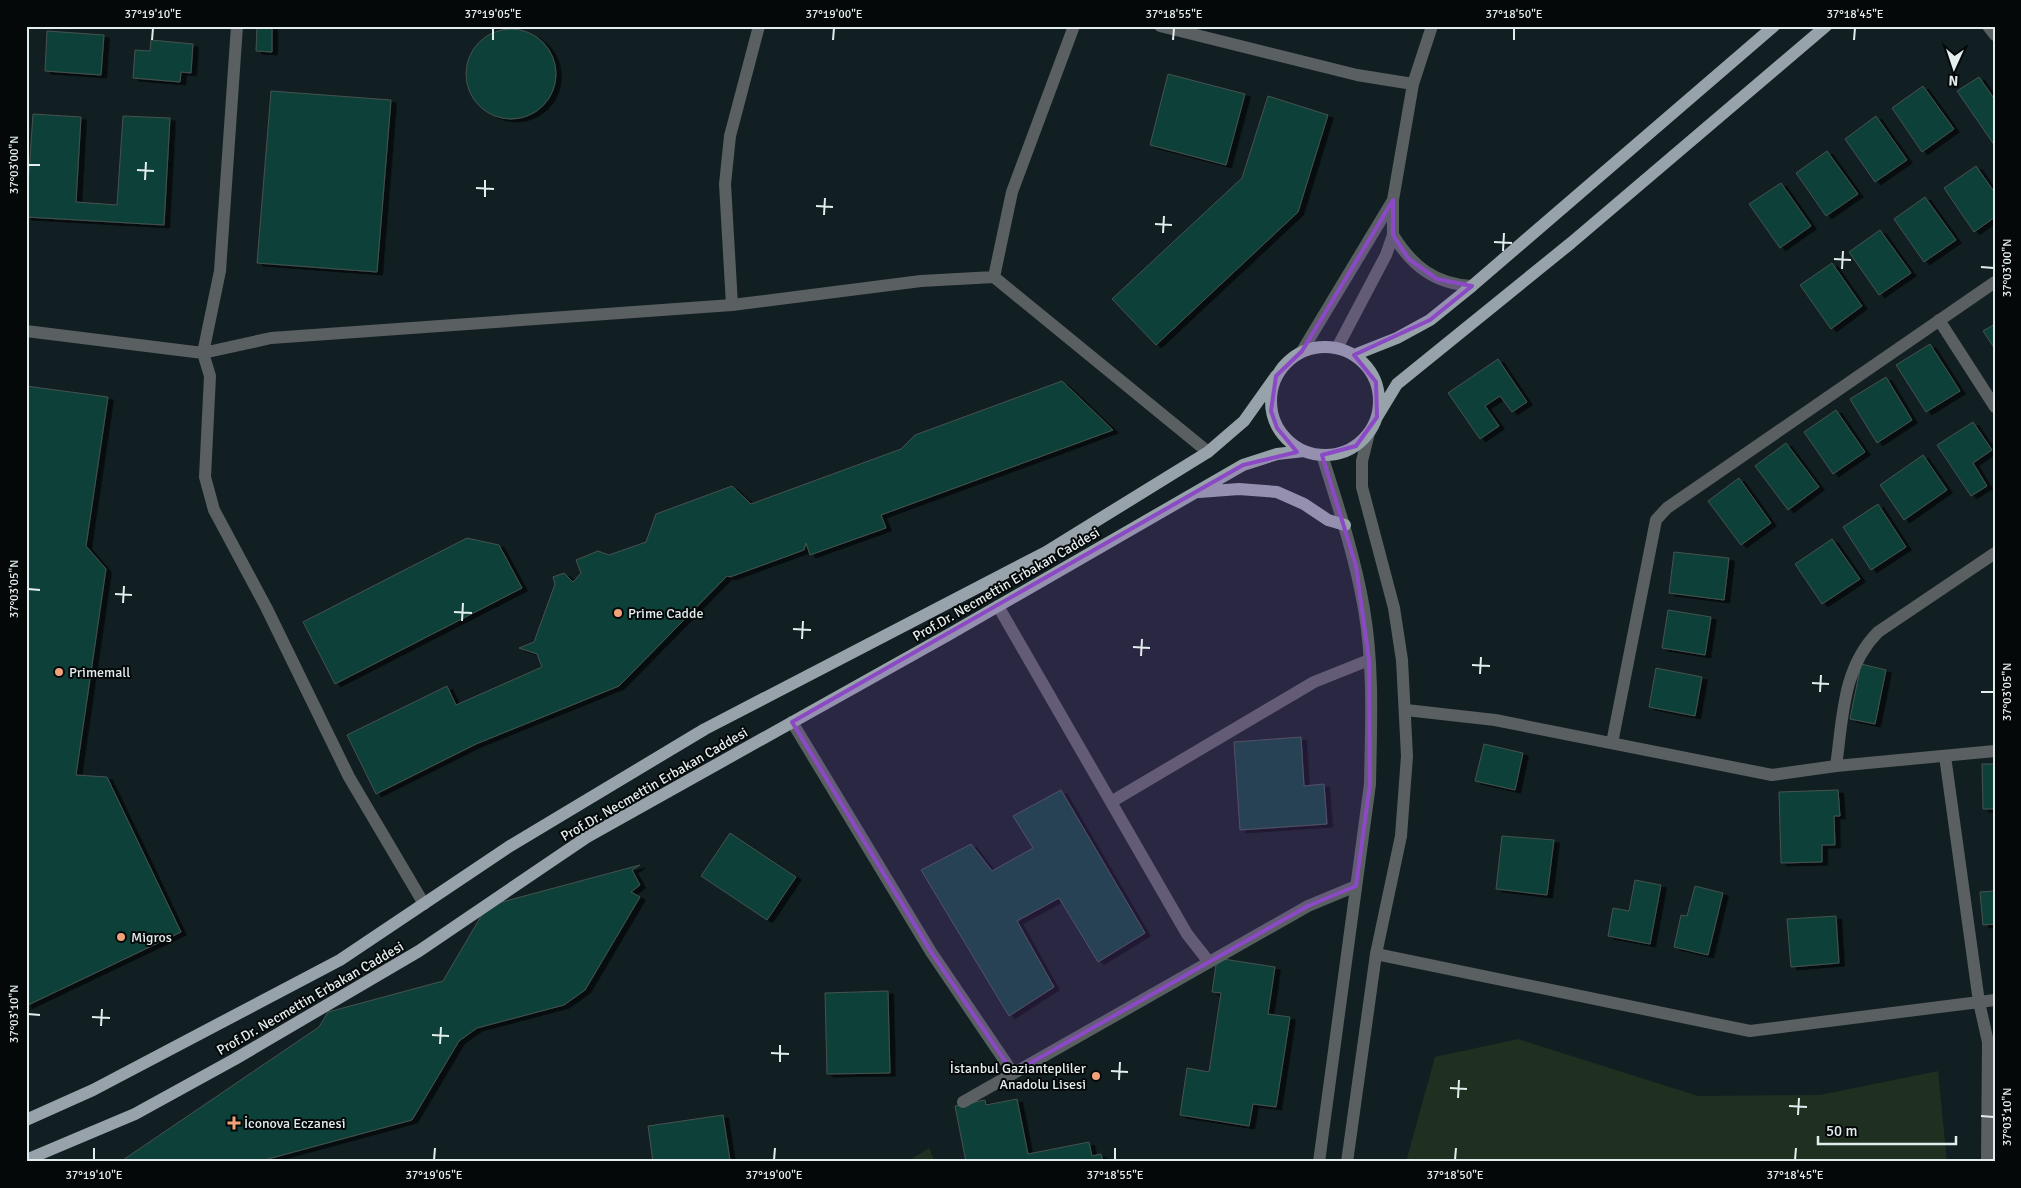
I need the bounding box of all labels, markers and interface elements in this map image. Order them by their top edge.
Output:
text: 37°19'10"E [124,7,182,22]
text: 37°19'05"E [464,7,522,22]
text: 37°19'00"E [805,7,863,22]
text: 37°18'55"E [1145,7,1203,22]
text: 37°18'50"E [1485,7,1543,22]
text: 37°18'45"E [1826,7,1884,22]
north arrow [1928,42,1978,92]
text: N [1948,72,1959,89]
text: 37°03'00"N [7,136,22,194]
text: 37°03'00"N [2000,239,2015,297]
street label: Prof.Dr. Necmettin Erbakan Caddesi [910,524,1103,645]
text: 37°03'05"N [7,560,22,618]
place label: Prime Cadde [628,605,703,622]
marker: Prime Cadde [612,607,624,619]
text: 37°03'05"N [2000,663,2015,721]
place label: Primemall [69,664,130,681]
marker: Primemall [53,666,65,678]
street label: Prof.Dr. Necmettin Erbakan Caddesi [558,724,751,845]
place label: Migros [131,929,172,946]
marker: Migros [115,931,127,943]
street label: Prof.Dr. Necmettin Erbakan Caddesi [214,938,407,1059]
text: 37°03'10"N [7,985,22,1043]
place label: İstanbul Gaziantepliler Anadolu Lisesi [950,1060,1087,1093]
marker: İstanbul Gaziantepliler Anadolu Lisesi [1090,1070,1102,1082]
text: 37°03'10"N [2000,1088,2015,1146]
scale bar [1818,1113,1956,1145]
place label: İconova Eczanesi [244,1115,346,1132]
marker: İconova Eczanesi [228,1117,240,1129]
text: 50 m [1826,1122,1857,1140]
text: 37°19'10"E [65,1168,123,1183]
text: 37°19'05"E [405,1168,463,1183]
text: 37°19'00"E [745,1168,803,1183]
text: 37°18'55"E [1086,1168,1144,1183]
text: 37°18'50"E [1426,1168,1484,1183]
text: 37°18'45"E [1766,1168,1824,1183]

